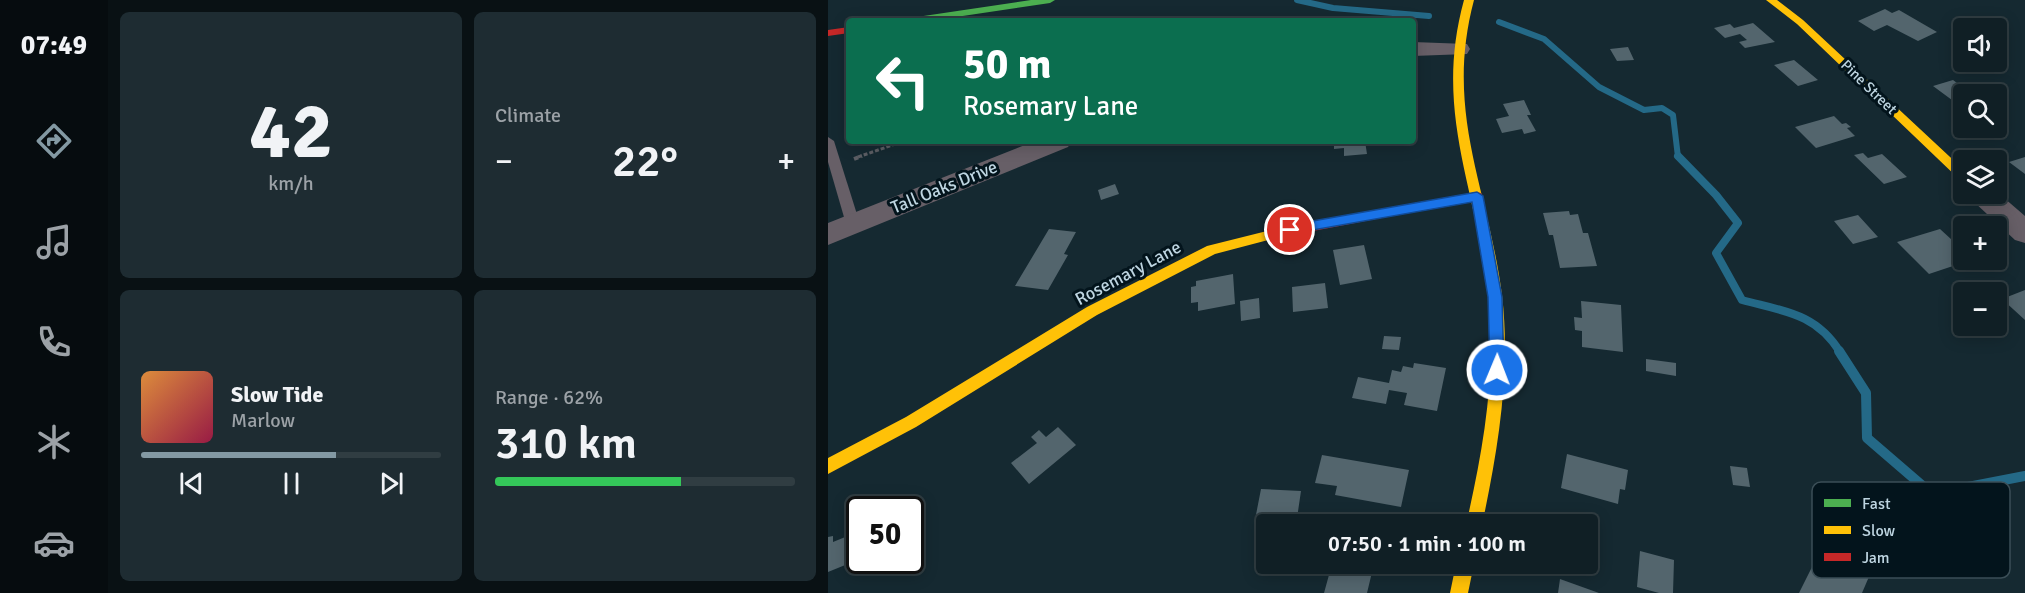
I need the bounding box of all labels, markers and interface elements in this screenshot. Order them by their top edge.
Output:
map controls [1953,18,2007,336]
button: sound [1953,18,2007,72]
text: 07:49 [21,29,87,62]
text: 50 m [963,39,1052,90]
icon: left [864,42,942,120]
street label: Pine Street [1837,56,1901,118]
text: 42 [249,84,333,180]
button: search [1953,84,2007,138]
text: Rosemary Lane [963,90,1138,123]
text: Climate [495,103,561,128]
icon: directions [33,120,75,162]
text: 22° [612,134,678,189]
text: − [495,141,513,182]
text: + [777,141,795,182]
button: layers [1953,150,2007,204]
street label: Tall Oaks Drive [888,156,1000,218]
text: km/h [268,171,314,196]
pin [1264,204,1315,255]
icon: arrive [1273,213,1306,246]
button: + [1953,216,2007,270]
icon: music [33,221,75,263]
street label: Rosemary Lane [1071,236,1185,310]
button: − [1953,282,2007,336]
icon: phone [33,321,75,363]
position arrow [1465,338,1529,402]
text: Slow Tide [231,381,323,408]
text: Range · 62% [495,385,603,410]
text: Marlow [231,408,295,433]
text: 310 km [495,416,637,471]
icon: climate [33,421,75,463]
icon: previous [175,467,208,500]
icon: pause [275,467,308,500]
icon: next [375,467,408,500]
legend [1812,482,2010,578]
text: Fast [1862,494,1891,514]
speed limit sign: 50 [846,496,924,574]
text: Slow [1862,521,1896,541]
icon: car [33,522,75,564]
text: 07:50 · 1 min · 100 m [1328,530,1526,557]
text: Jam [1862,548,1890,568]

